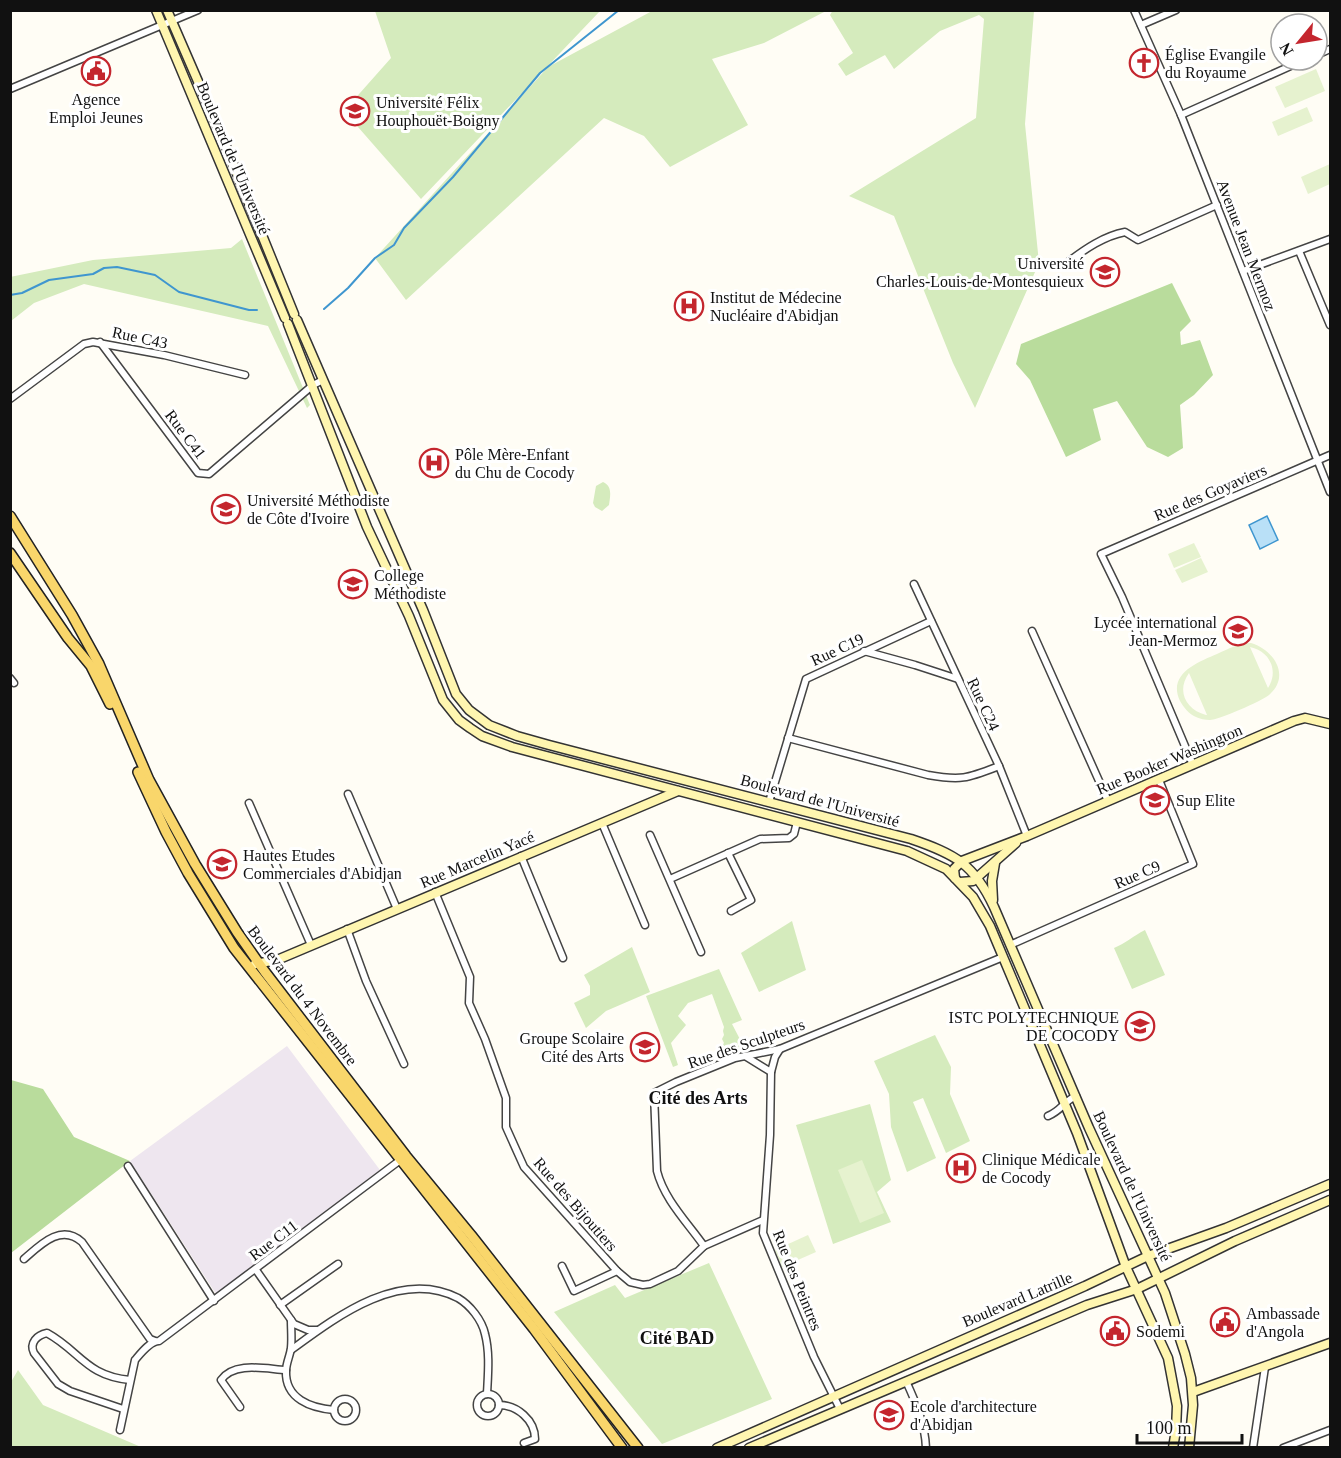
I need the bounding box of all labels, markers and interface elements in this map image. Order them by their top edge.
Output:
north arrow [1269,12,1329,72]
text: N [1276,40,1297,59]
place label: Église Evangile du Royaume [1165,45,1266,82]
church icon: Église Evangile du Royaume [1128,47,1160,79]
public building icon: Agence Emploi Jeunes [80,55,112,87]
street label: Boulevard de l'Université [194,80,273,237]
place label: Agence Emploi Jeunes [49,91,143,127]
place label: Université Félix Houphouët-Boigny [376,94,500,130]
school or university icon: Université Félix Houphouët-Boigny [339,95,371,127]
street label: Avenue Jean Mermoz [1214,177,1279,313]
place label: Université Charles-Louis-de-Montesquieux [876,255,1084,291]
school or university icon: Université Charles-Louis-de-Montesquieux [1089,256,1121,288]
place label: Institut de Médecine Nucléaire d'Abidjan [710,289,842,325]
hospital icon: Institut de Médecine Nucléaire d'Abidjan [673,290,705,322]
street label: Rue C43 [111,323,169,352]
street label: Rue C41 [162,407,209,462]
place label: Pôle Mère-Enfant du Chu de Cocody [455,446,575,482]
hospital icon: Pôle Mère-Enfant du Chu de Cocody [418,447,450,479]
street label: Rue des Goyaviers [1151,461,1270,525]
place label: Université Méthodiste de Côte d'Ivoire [247,492,390,527]
school or university icon: Université Méthodiste de Côte d'Ivoire [210,493,242,525]
place label: College Méthodiste [374,567,446,602]
school or university icon: College Méthodiste [337,568,369,600]
place label: Lycée international Jean-Mermoz [1094,614,1218,649]
school or university icon: Lycée international Jean-Mermoz [1222,615,1254,647]
street label: Rue C19 [808,630,866,669]
street label: Rue C24 [964,675,1003,733]
street label: Rue Booker Washington [1094,721,1245,799]
street label: Boulevard de l'Université [739,771,901,830]
school or university icon: Sup Elite [1139,784,1171,816]
place label: Sup Elite [1176,792,1235,810]
street label: Rue Marcelin Yacé [418,828,537,891]
place label: Hautes Etudes Commerciales d'Abidjan [243,847,402,883]
school or university icon: Hautes Etudes Commerciales d'Abidjan [206,848,238,880]
street label: Rue C9 [1112,857,1163,892]
street label: Boulevard du 4 Novembre [245,922,361,1068]
place label: ISTC POLYTECHNIQUE DE COCODY [949,1009,1119,1044]
school or university icon: ISTC POLYTECHNIQUE DE COCODY [1124,1010,1156,1042]
street label: Rue des Sculpteurs [685,1015,807,1072]
place label: Groupe Scolaire Cité des Arts [520,1030,624,1065]
school or university icon: Groupe Scolaire Cité des Arts [629,1031,661,1063]
district label: Cité des Arts [649,1088,747,1108]
street label: Boulevard de l'Université [1090,1108,1175,1264]
place label: Clinique Médicale de Cocody [982,1151,1101,1187]
hospital icon: Clinique Médicale de Cocody [945,1152,977,1184]
street label: Rue des Bijoutiers [530,1154,621,1255]
street label: Rue C11 [246,1217,301,1264]
street label: Rue des Peintres [770,1228,825,1333]
street label: Boulevard Latrille [960,1269,1075,1330]
place label: Ambassade d'Angola [1246,1305,1320,1341]
public building icon: Ambassade d'Angola [1209,1306,1241,1338]
public building icon: Sodemi [1099,1315,1131,1347]
place label: Sodemi [1136,1323,1185,1340]
district label: Cité BAD [640,1328,714,1348]
place label: Ecole d'architecture d'Abidjan [910,1398,1037,1434]
school or university icon: Ecole d'architecture d'Abidjan [873,1399,905,1431]
scale bar [1137,1407,1242,1445]
text: 100 m [1146,1418,1192,1438]

